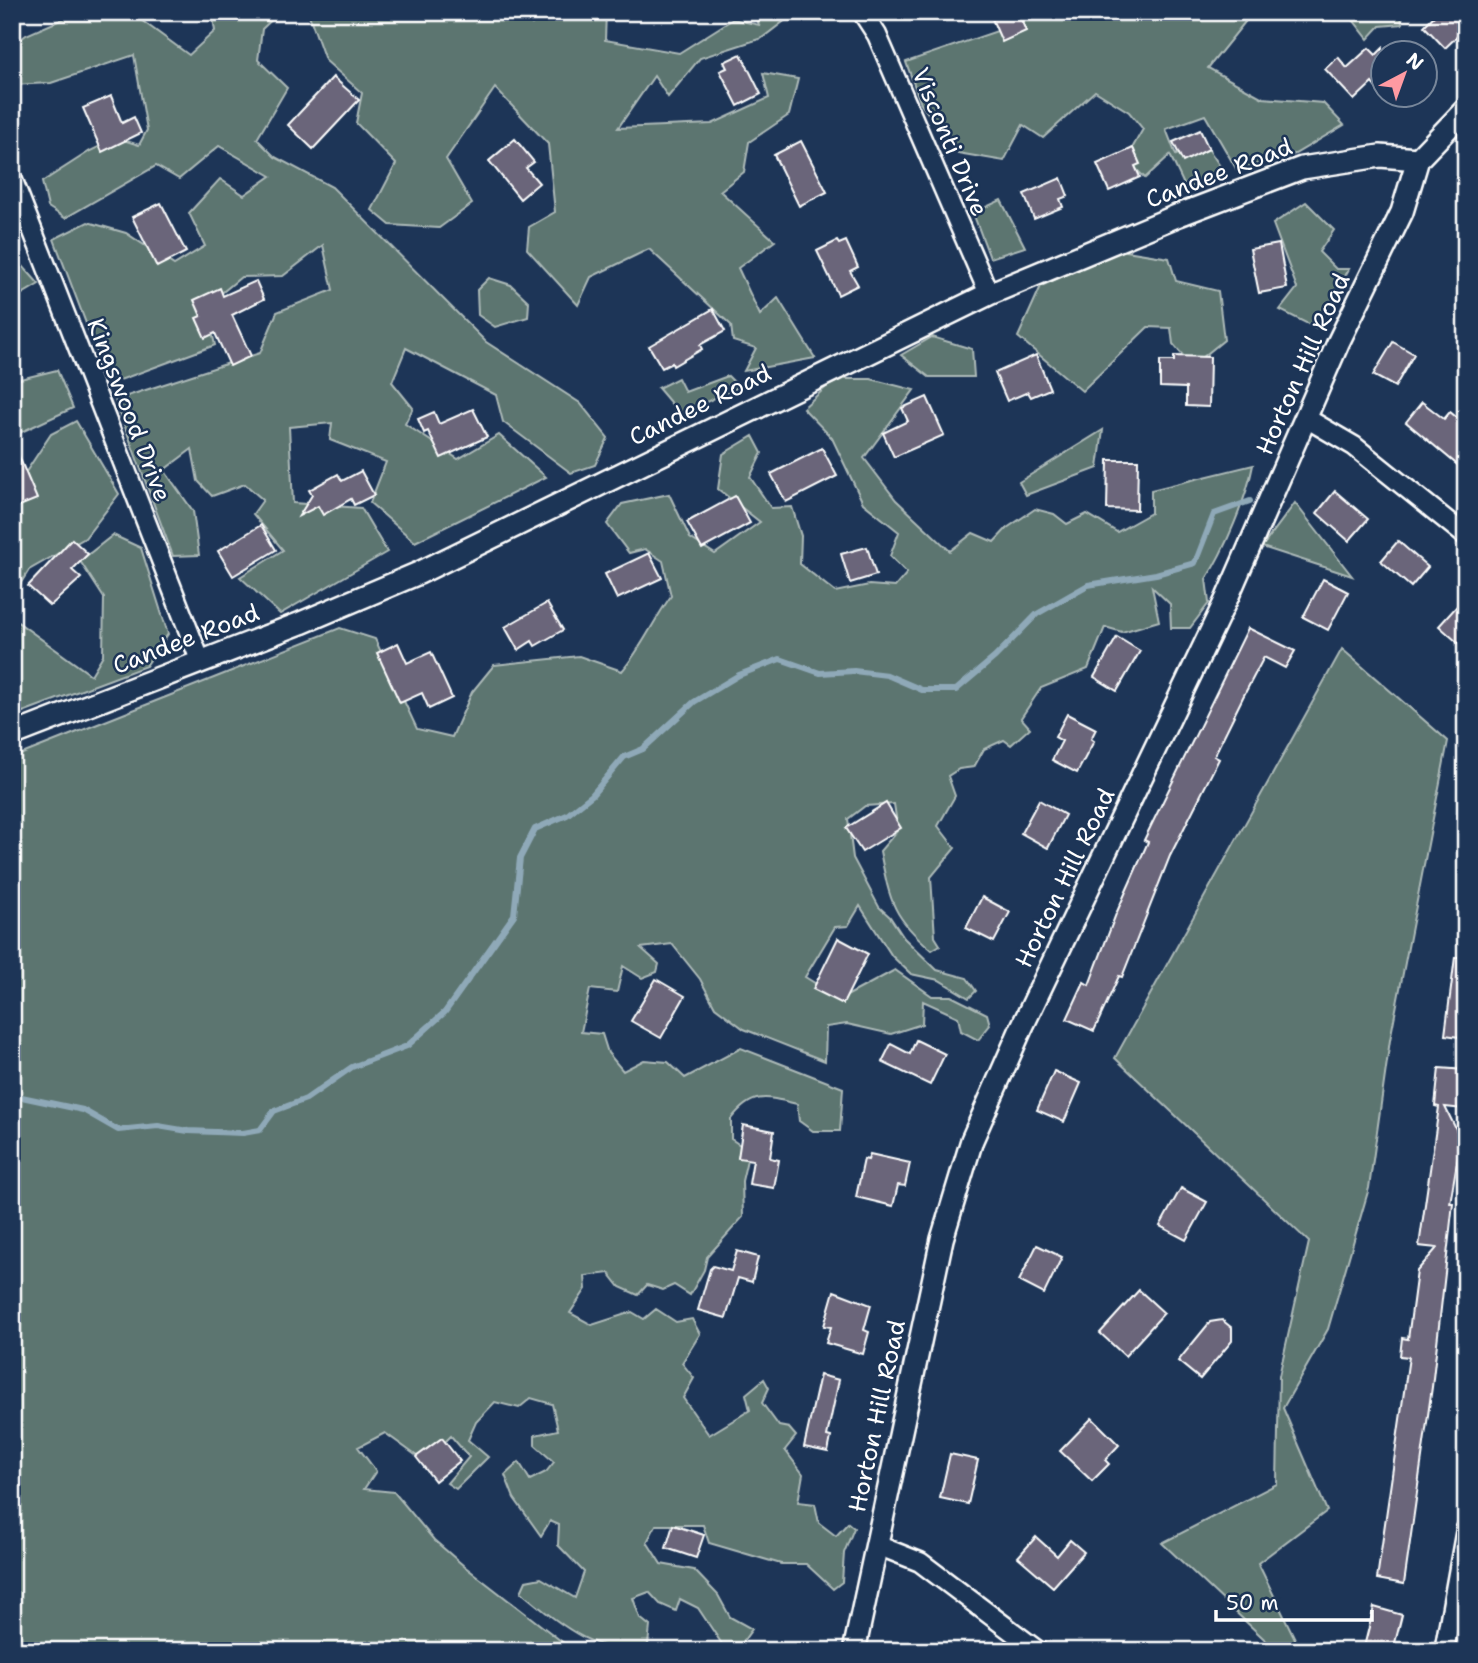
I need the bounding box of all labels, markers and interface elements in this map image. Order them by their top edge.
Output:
north arrow [1370,38,1440,108]
text: N [1401,47,1429,76]
street label: Visconti Drive [904,63,996,221]
street label: Candee Road [1141,130,1297,216]
street label: Horton Hill Road [1249,268,1357,460]
street label: Kingswood Drive [79,314,179,506]
street label: Candee Road [624,357,776,453]
street label: Candee Road [108,596,264,682]
street label: Horton Hill Road [1008,783,1122,973]
street label: Horton Hill Road [841,1317,913,1515]
scale bar [1216,1579,1371,1623]
text: 50 m [1226,1589,1279,1617]

